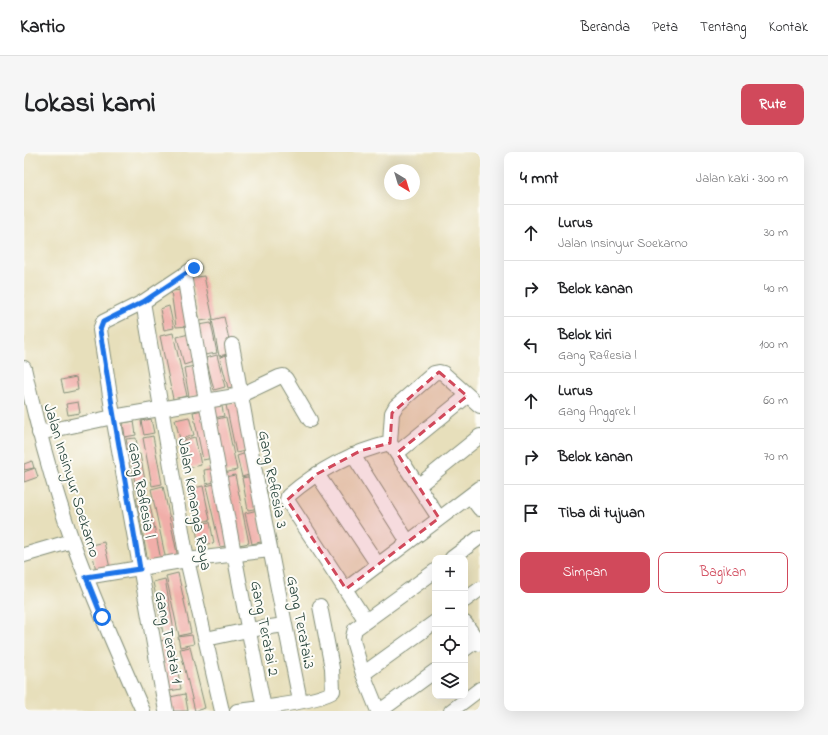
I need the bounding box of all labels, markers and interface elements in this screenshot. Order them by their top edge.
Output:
text: Kartio [20,14,65,41]
text: Beranda [580,17,630,38]
text: Peta [652,17,678,38]
text: Tentang [700,17,747,38]
text: Kontak [769,17,808,38]
text: Lokasi kami [24,84,156,125]
button: Rute [741,84,804,125]
north arrow [384,164,420,200]
text: 4 mnt [520,166,559,191]
text: Jalan kaki · 300 m [696,169,788,188]
text: Lurus [558,212,593,234]
icon: ahead [520,222,542,244]
text: 30 m [764,223,788,242]
text: Jalan Insinyur Soekarno [558,234,688,253]
route end [185,259,203,277]
icon: right [520,278,542,300]
text: Belok kanan [558,278,633,300]
text: 40 m [764,279,788,298]
text: Belok kiri [558,324,612,346]
icon: left [520,334,542,356]
text: 100 m [759,335,788,354]
text: Gang Raflesia l [558,346,637,365]
text: Lurus [558,380,593,402]
icon: ahead [520,390,542,412]
text: 60 m [763,391,788,410]
street label: Jalan Insinyur Soekarno [36,401,106,560]
text: Gang Anggrek l [558,402,636,421]
street label: Gang Reflesia 3 [251,428,293,530]
street label: Jalan Kenanga Raya [171,436,217,572]
street label: Gang Raflesia l [121,441,161,540]
icon: right [520,446,542,468]
text: Belok kanan [558,446,633,468]
text: 70 m [764,447,788,466]
icon: arrive [520,502,542,524]
text: Tiba di tujuan [558,502,645,524]
button: Simpan [520,552,650,593]
button: Bagikan [658,552,788,593]
map controls [432,555,468,699]
button: + [432,555,468,591]
street label: Gang Teratai.3 [279,574,321,671]
street label: Gang Teratai 2 [243,579,285,678]
street label: Gang Teratai 1 [147,589,189,686]
button: − [432,591,468,627]
route start [93,608,111,626]
button: locate [432,627,468,663]
button: layers [432,663,468,699]

